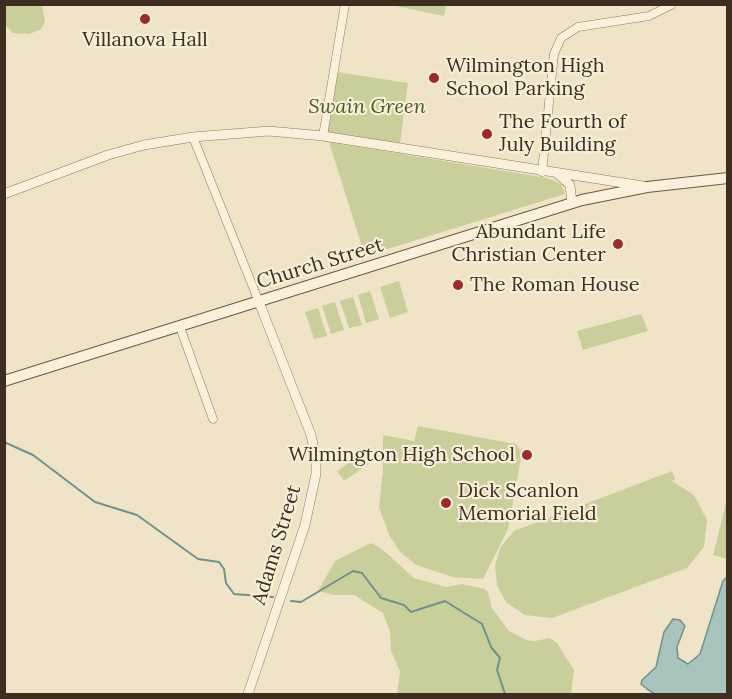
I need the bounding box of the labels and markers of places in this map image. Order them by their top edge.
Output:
marker: Villanova Hall [138,12,152,26]
place label: Villanova Hall [82,28,208,52]
place label: Wilmington High School Parking [446,54,605,101]
marker: Wilmington High School Parking [427,71,441,85]
place label: The Fourth of July Building [499,110,626,157]
marker: The Fourth of July Building [480,127,494,141]
place label: Abundant Life Christian Center [451,220,606,267]
marker: Abundant Life Christian Center [611,237,625,251]
place label: The Roman House [470,273,639,297]
marker: The Roman House [451,278,465,292]
place label: Wilmington High School [288,443,515,467]
marker: Wilmington High School [520,448,534,462]
place label: Dick Scanlon Memorial Field [458,479,597,526]
marker: Dick Scanlon Memorial Field [439,496,453,510]

